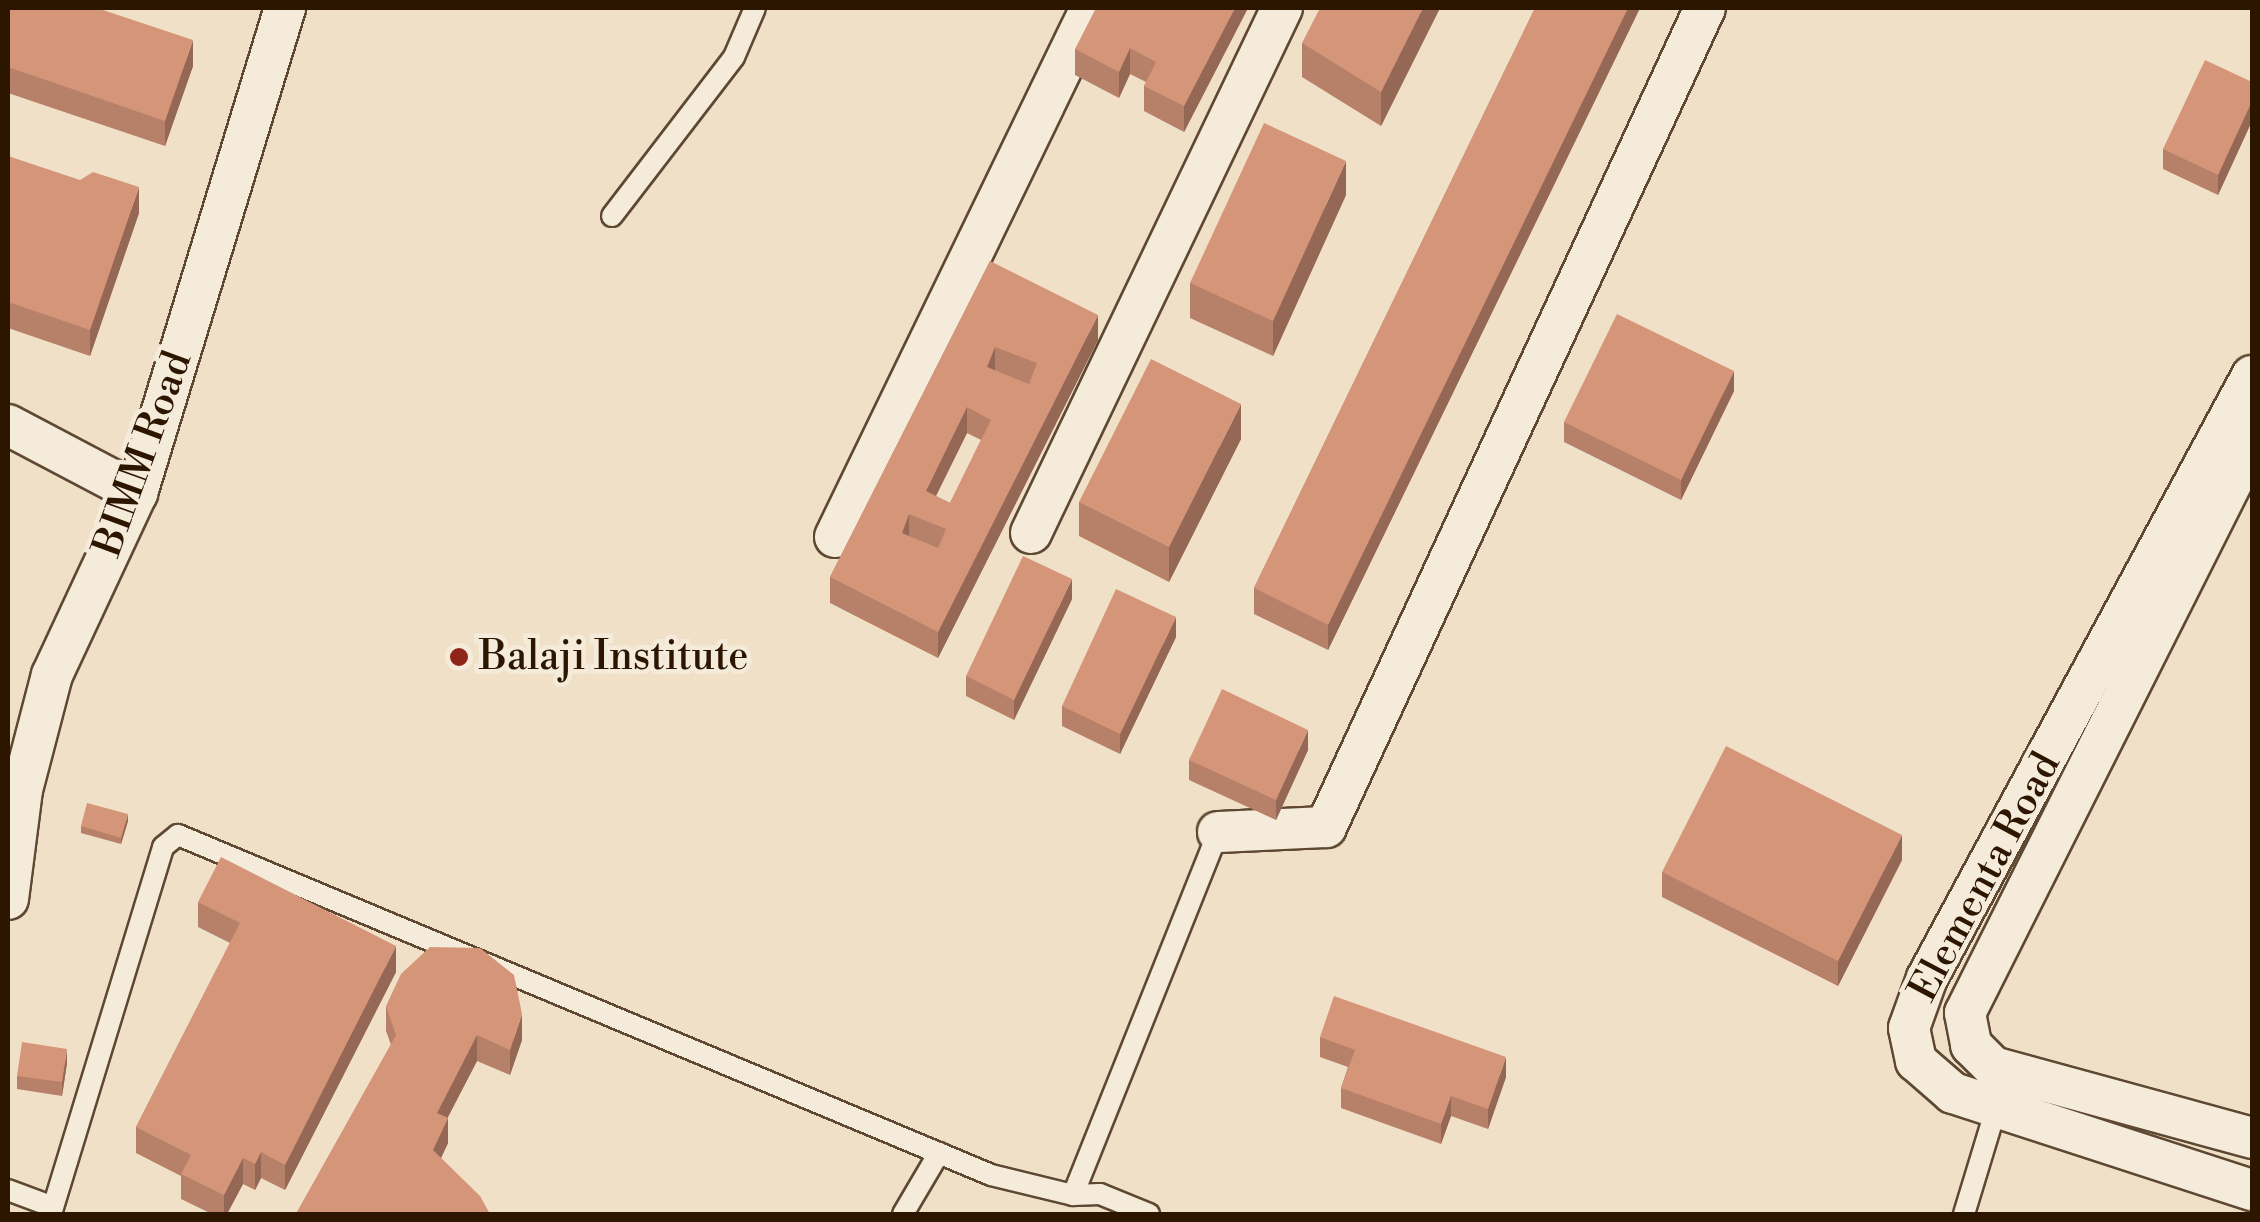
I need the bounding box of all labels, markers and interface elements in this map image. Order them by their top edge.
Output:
street label: BIMM Road [84,345,202,563]
place label: Balaji Institute [479,633,748,681]
marker: Balaji Institute [448,646,470,668]
street label: Elementa Road [1899,744,2071,1010]

